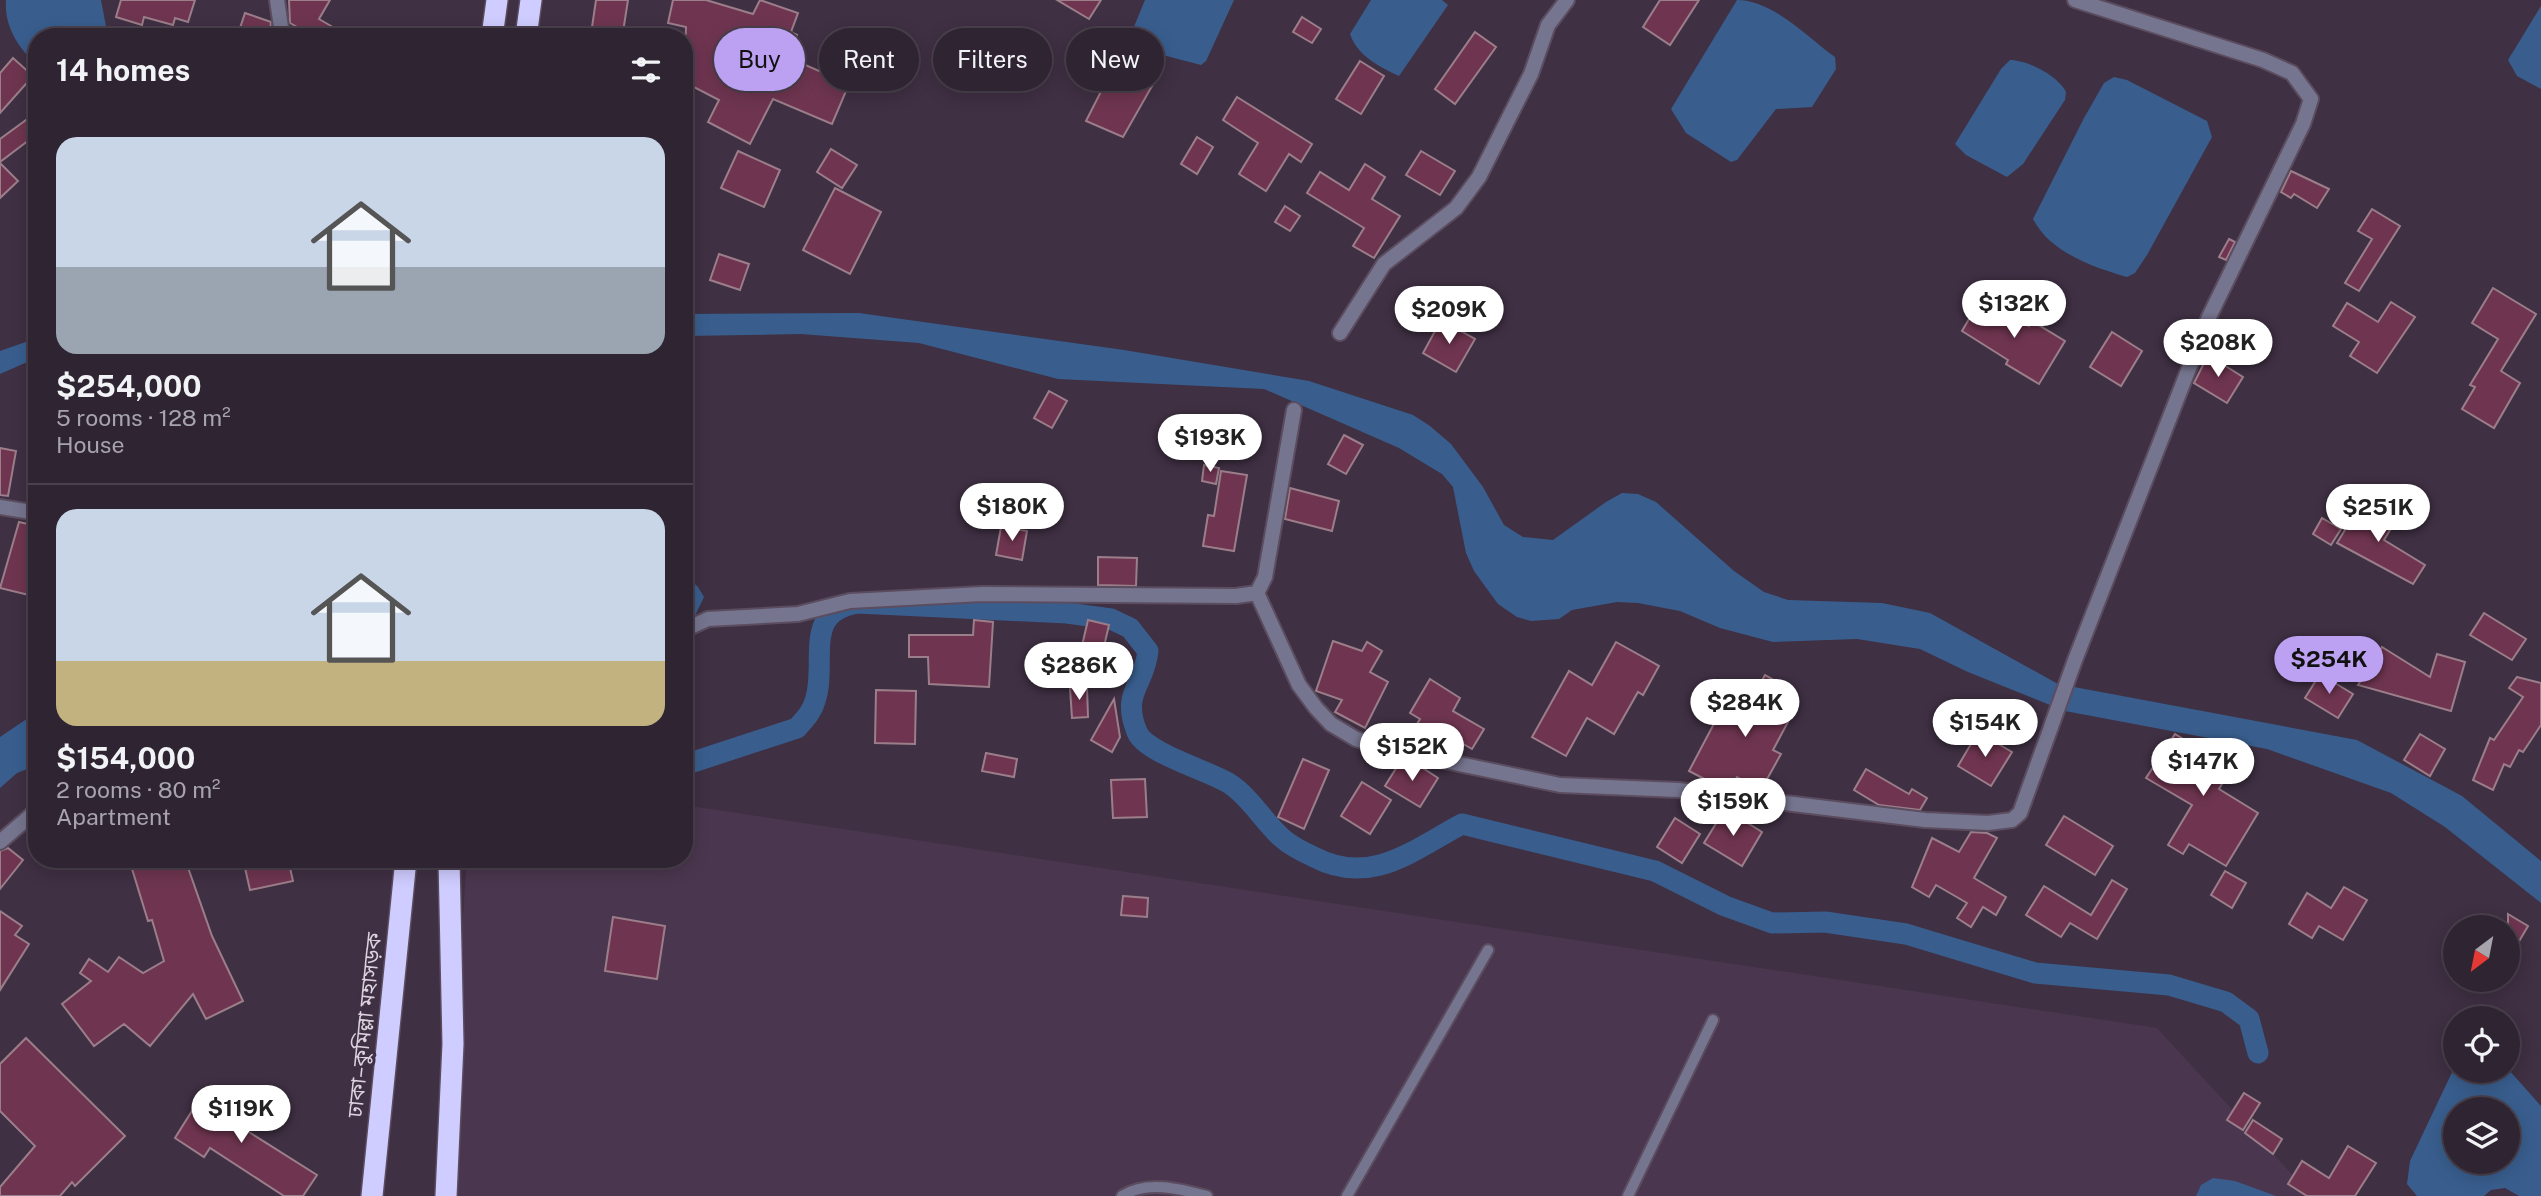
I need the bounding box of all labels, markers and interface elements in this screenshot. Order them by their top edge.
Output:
chip: Buy [714,28,805,91]
chip: Rent [819,28,919,91]
chip: Filters [933,28,1052,91]
chip: New [1066,28,1164,91]
icon: filters [627,51,665,89]
text: 14 homes [56,52,190,88]
icon: home [298,183,424,309]
pin: $132K [1965,280,2063,340]
pin: $209K [1400,286,1498,346]
text: $132K [1978,289,2050,316]
text: $209K [1411,295,1487,322]
pin: $208K [2169,320,2267,379]
text: $208K [2180,328,2256,355]
text: $254,000 [56,368,202,404]
text: 5 rooms · 128 m² [56,404,231,431]
pin: $193K [1161,414,1259,474]
text: $193K [1174,423,1246,450]
text: House [56,431,124,458]
pin: $180K [963,484,1061,543]
pin: $251K [2329,484,2427,544]
text: $180K [976,492,1048,519]
text: $251K [2342,493,2414,520]
icon: home [298,555,424,681]
pin: $254K [2280,636,2378,696]
pin: $286K [1030,642,1128,702]
text: $254K [2290,645,2368,672]
text: $286K [1040,651,1118,678]
pin: $284K [1696,680,1794,739]
text: $284K [1706,688,1784,715]
pin: $154K [1936,700,2034,759]
text: $154K [1949,708,2021,735]
pin: $152K [1363,724,1461,783]
text: $152K [1376,732,1448,759]
pin: $147K [2154,738,2252,798]
text: $154,000 [56,740,195,776]
text: $147K [2167,747,2239,774]
text: 2 rooms · 80 m² [56,776,221,803]
pin: $159K [1684,778,1782,838]
text: $159K [1697,787,1769,814]
text: Apartment [56,803,171,830]
north arrow [2443,915,2520,992]
map controls [2443,915,2520,1174]
street label: ঢাকা–কুমিল্লা মহাসড়ক [342,930,386,1120]
button: locate [2443,1006,2520,1083]
pin: $119K [192,1086,290,1145]
text: $119K [208,1094,275,1121]
button: layers [2443,1097,2520,1174]

